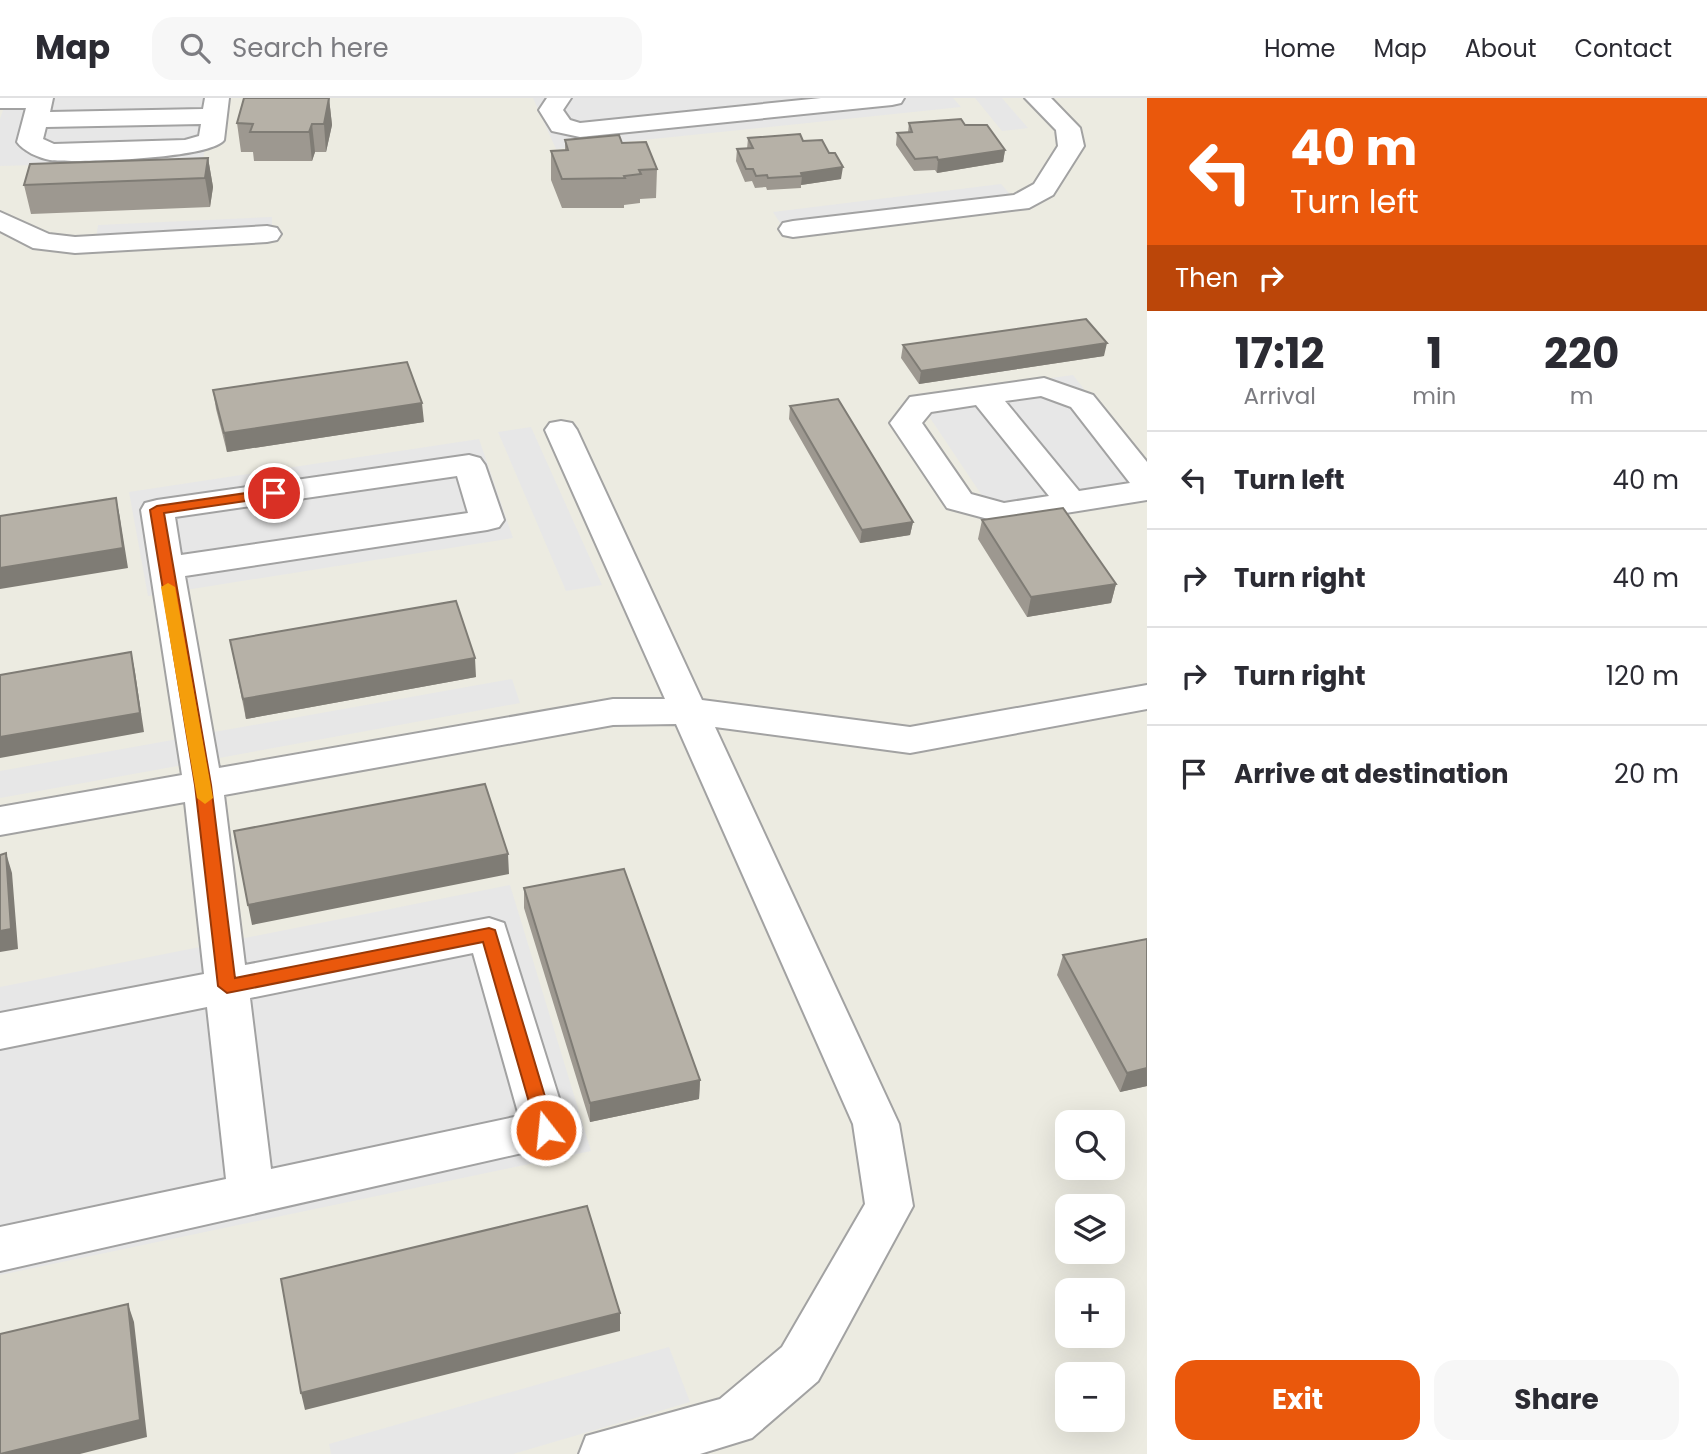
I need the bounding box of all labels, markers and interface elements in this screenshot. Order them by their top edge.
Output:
search box [152,17,642,80]
text: Map [35,24,110,71]
icon: search [176,29,214,67]
text: Search here [232,30,389,66]
text: Home [1264,32,1336,65]
text: Map [1374,32,1427,65]
text: About [1465,32,1536,65]
text: Contact [1574,32,1672,65]
text: 40 m [1290,114,1417,182]
icon: left [1175,126,1266,217]
text: Turn left [1290,179,1419,224]
icon: right [1252,259,1290,297]
text: Then [1175,260,1238,296]
text: 17:12 [1235,324,1325,383]
text: 1 [1426,324,1442,383]
text: 220 [1544,324,1619,383]
text: Arrival [1243,380,1316,412]
text: min [1412,380,1456,412]
text: m [1570,380,1594,412]
icon: left [1175,461,1213,499]
text: Turn left [1234,462,1345,498]
text: 40 m [1613,462,1679,498]
pin [244,463,304,523]
icon: arrive [255,474,293,512]
icon: right [1175,559,1213,597]
text: Turn right [1234,560,1366,596]
text: 40 m [1613,560,1679,596]
icon: right [1175,657,1213,695]
text: Turn right [1234,658,1366,694]
text: 120 m [1606,658,1679,694]
icon: arrive [1175,755,1213,793]
text: Arrive at destination [1234,756,1509,792]
text: 20 m [1614,756,1679,792]
position arrow [509,1093,583,1167]
map controls [1055,1110,1125,1432]
button: search [1055,1110,1125,1180]
button: layers [1055,1194,1125,1264]
button: + [1055,1278,1125,1348]
button: Exit [1175,1360,1420,1440]
button: Share [1434,1360,1679,1440]
button: − [1055,1362,1125,1432]

